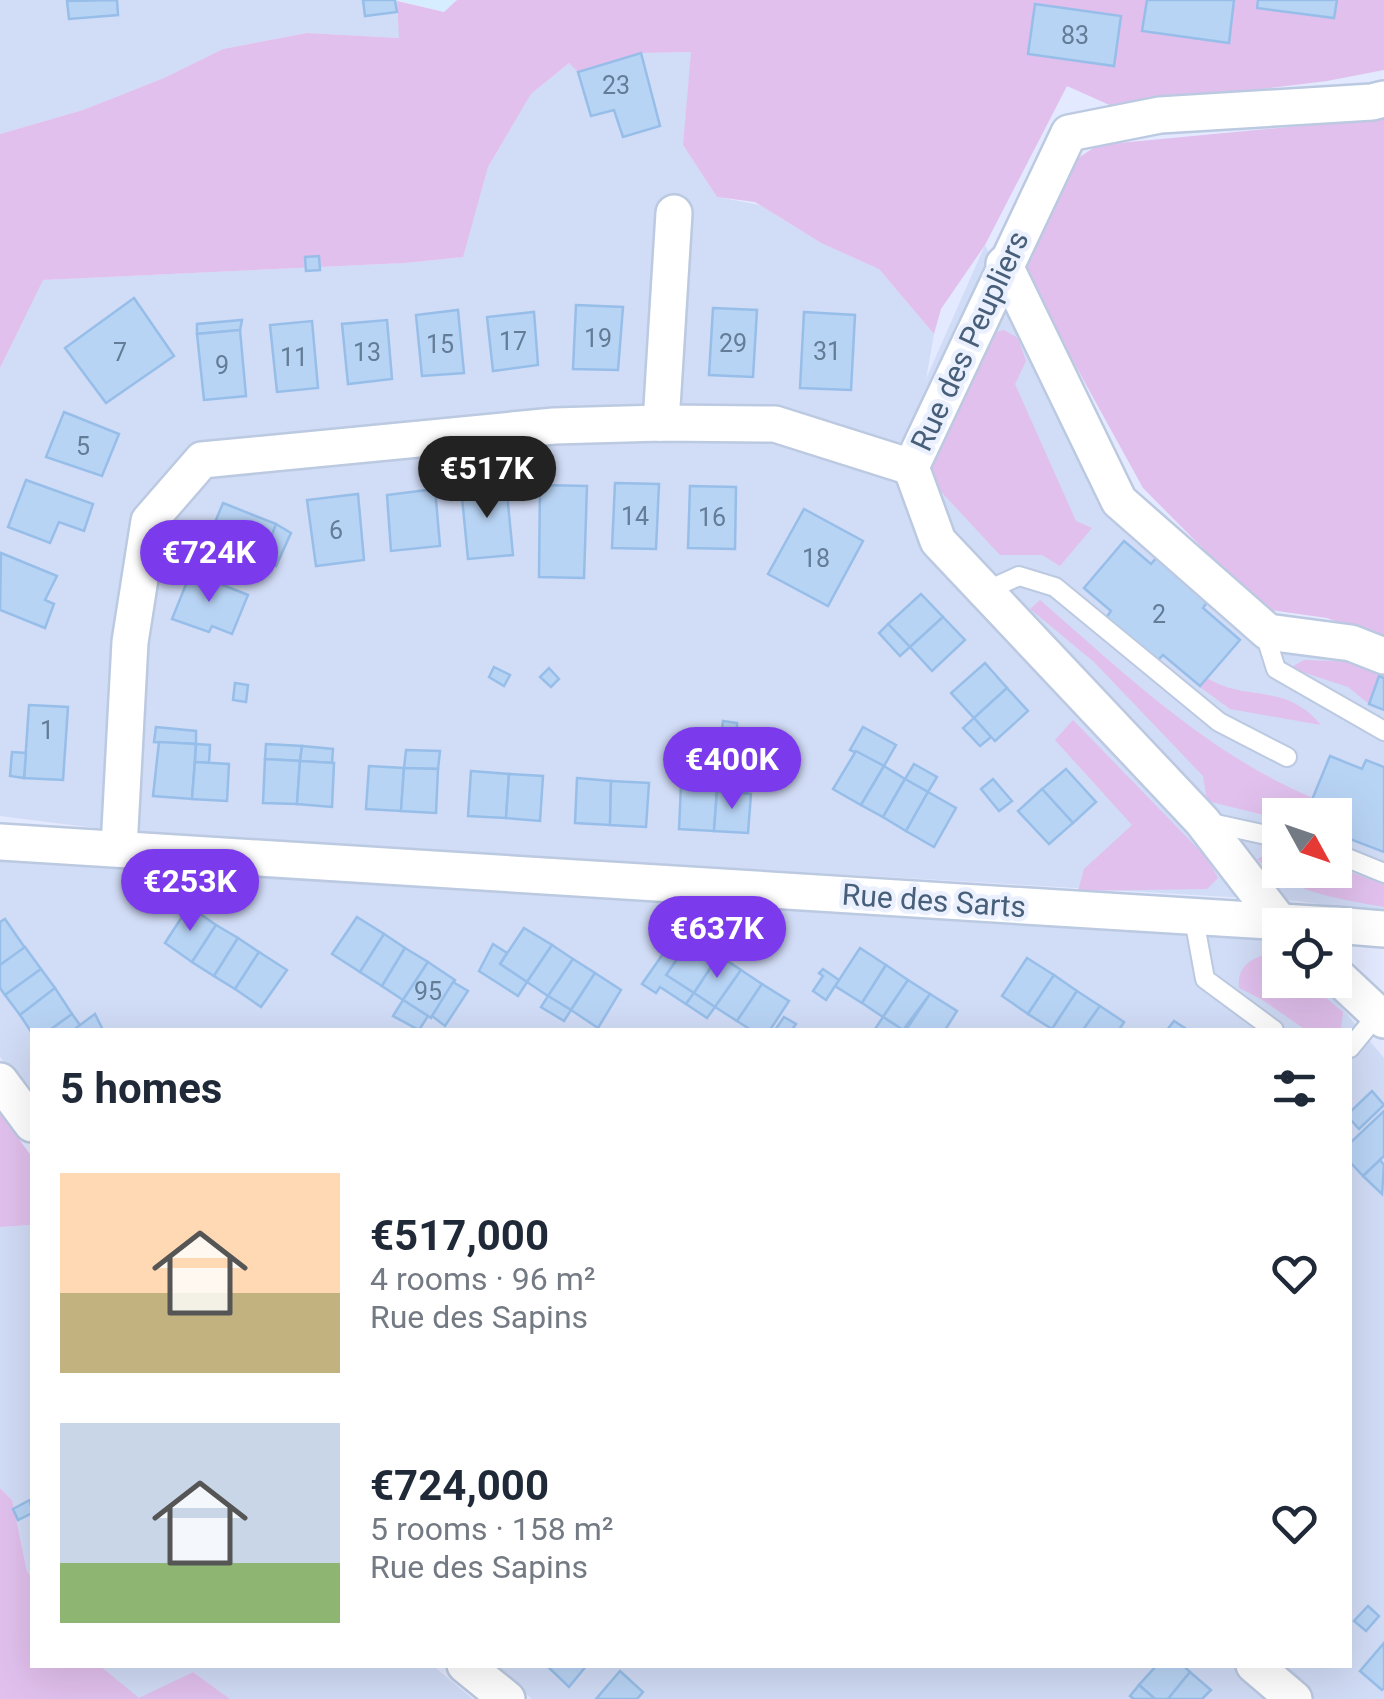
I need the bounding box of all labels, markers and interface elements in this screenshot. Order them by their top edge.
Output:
house number: 83 [1061,21,1089,50]
house number: 23 [602,71,630,100]
street label: Rue des Peupliers [903,225,1036,456]
house number: 19 [584,324,612,353]
house number: 17 [499,327,527,356]
house number: 29 [719,329,747,358]
house number: 15 [426,330,454,359]
house number: 31 [813,337,841,366]
house number: 7 [113,338,127,367]
house number: 13 [353,338,381,367]
house number: 11 [280,343,308,372]
house number: 9 [215,351,229,380]
house number: 5 [76,432,90,461]
pin: €517K [417,436,557,521]
text: €517K [440,449,534,487]
house number: 14 [621,502,649,531]
house number: 16 [698,503,726,532]
house number: 6 [329,516,343,545]
pin: €724K [139,520,279,605]
text: €724K [162,533,256,571]
house number: 18 [802,544,830,573]
house number: 2 [1152,600,1166,629]
house number: 1 [40,716,54,745]
pin: €400K [662,727,802,812]
text: €400K [685,740,779,778]
north arrow [1262,798,1352,888]
map controls [1262,798,1352,998]
pin: €253K [120,849,260,934]
text: €253K [143,862,237,900]
street label: Rue des Sarts [841,877,1027,924]
pin: €637K [647,896,787,981]
button: locate [1262,908,1352,998]
text: €637K [670,909,764,947]
house number: 95 [414,977,442,1006]
icon: filters [1267,1061,1322,1116]
text: 5 homes [60,1064,222,1113]
text: €517,000 [370,1211,549,1260]
icon: home [140,1213,260,1333]
icon: heart [1267,1246,1322,1301]
text: 4 rooms · 96 m² [370,1260,595,1298]
text: Rue des Sapins [370,1298,588,1336]
text: €724,000 [370,1461,549,1510]
icon: home [140,1463,260,1583]
icon: heart [1267,1496,1322,1551]
text: 5 rooms · 158 m² [370,1510,613,1548]
text: Rue des Sapins [370,1548,588,1586]

